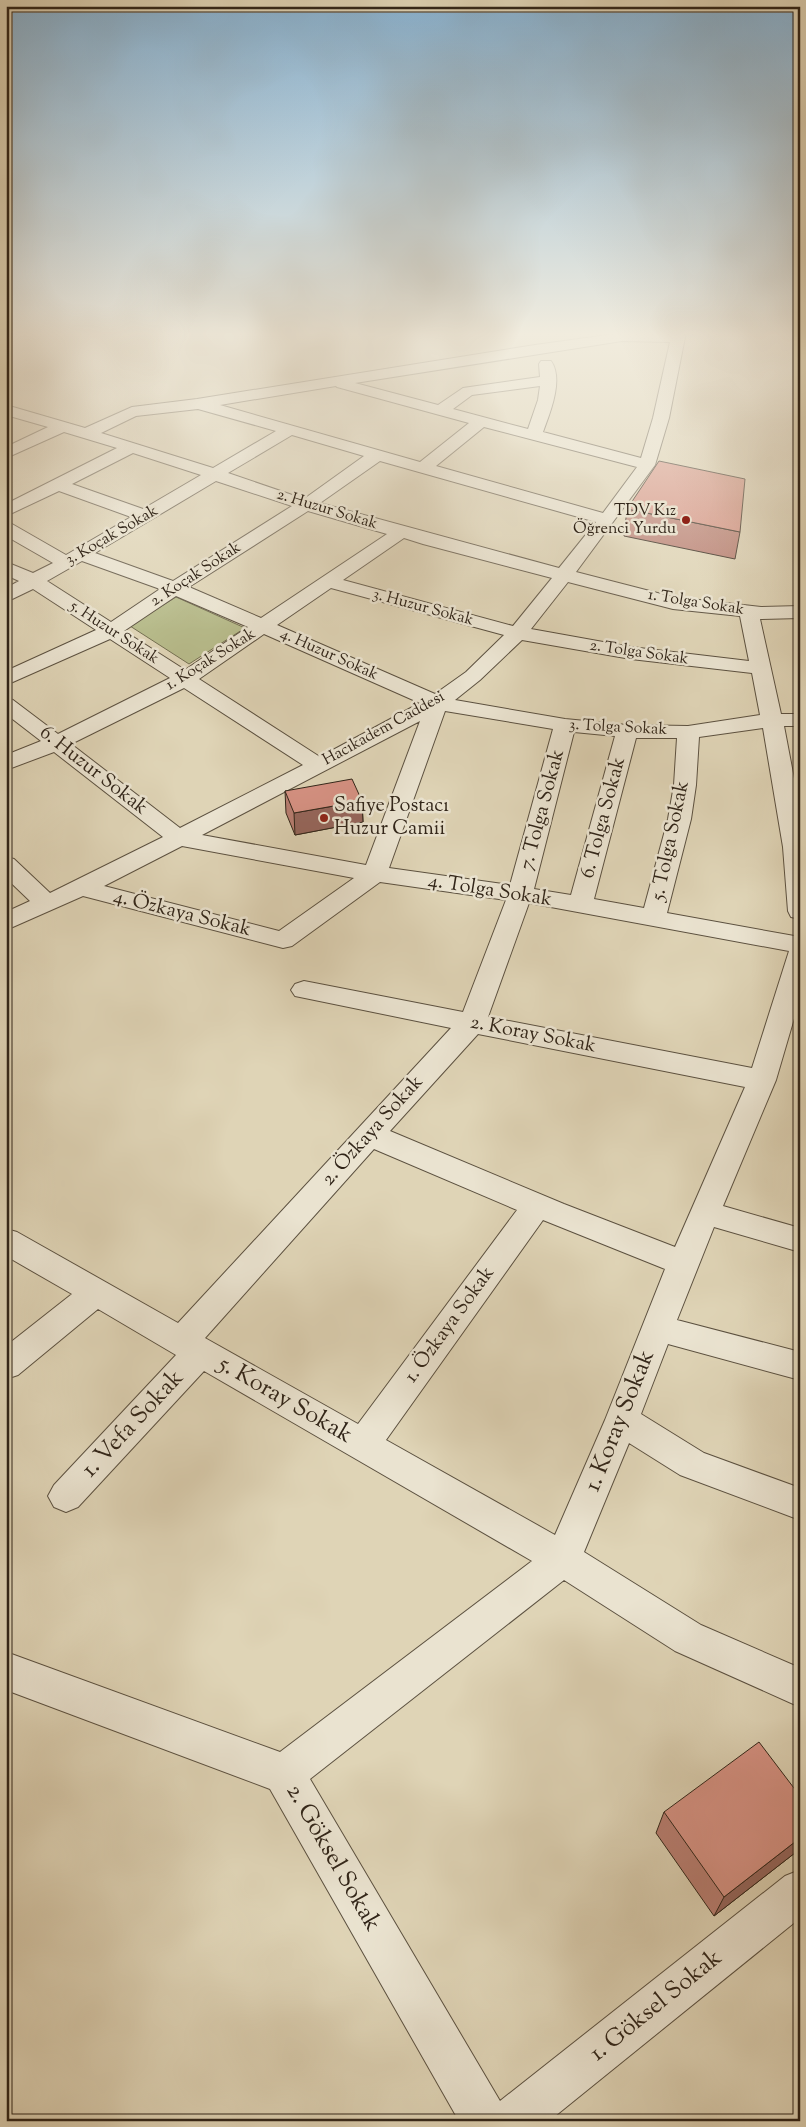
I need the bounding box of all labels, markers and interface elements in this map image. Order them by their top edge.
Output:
street label: 2. Huzur Sokak [274,484,381,536]
street label: 3. Koçak Sokak [62,500,163,572]
place label: TDV Kız Öğrenci Yurdu [573,500,676,541]
marker: TDV Kız Öğrenci Yurdu [680,514,692,526]
street label: 2. Koçak Sokak [146,537,246,613]
street label: 3. Huzur Sokak [370,583,476,633]
street label: 1. Tolga Sokak [646,584,746,622]
street label: 5. Huzur Sokak [64,595,163,671]
street label: 1. Koçak Sokak [162,623,261,697]
street label: 4. Huzur Sokak [276,623,382,687]
street label: 2. Tolga Sokak [588,635,690,671]
street label: Hacıkadem Caddesi [319,686,450,772]
street label: 3. Tolga Sokak [568,714,668,742]
street label: 6. Huzur Sokak [33,719,154,823]
street label: 7. Tolga Sokak [513,746,573,874]
street label: 6. Tolga Sokak [574,754,634,882]
street label: 5. Tolga Sokak [644,778,698,905]
place label: Safiye Postacı Huzur Camii [334,792,449,844]
marker: Safiye Postacı Huzur Camii [318,812,330,824]
street label: 4. Tolga Sokak [426,867,554,915]
street label: 4. Özkaya Sokak [110,882,254,945]
street label: 2. Koray Sokak [468,1009,599,1061]
street label: 2. Özkaya Sokak [315,1068,431,1193]
street label: 1. Özkaya Sokak [397,1260,502,1389]
street label: 1. Koray Sokak [576,1345,664,1497]
street label: 5. Koray Sokak [210,1347,359,1452]
street label: 1. Vefa Sokak [74,1362,192,1486]
street label: 2. Göksel Sokak [277,1778,389,1938]
street label: 1. Göksel Sokak [582,1942,730,2070]

